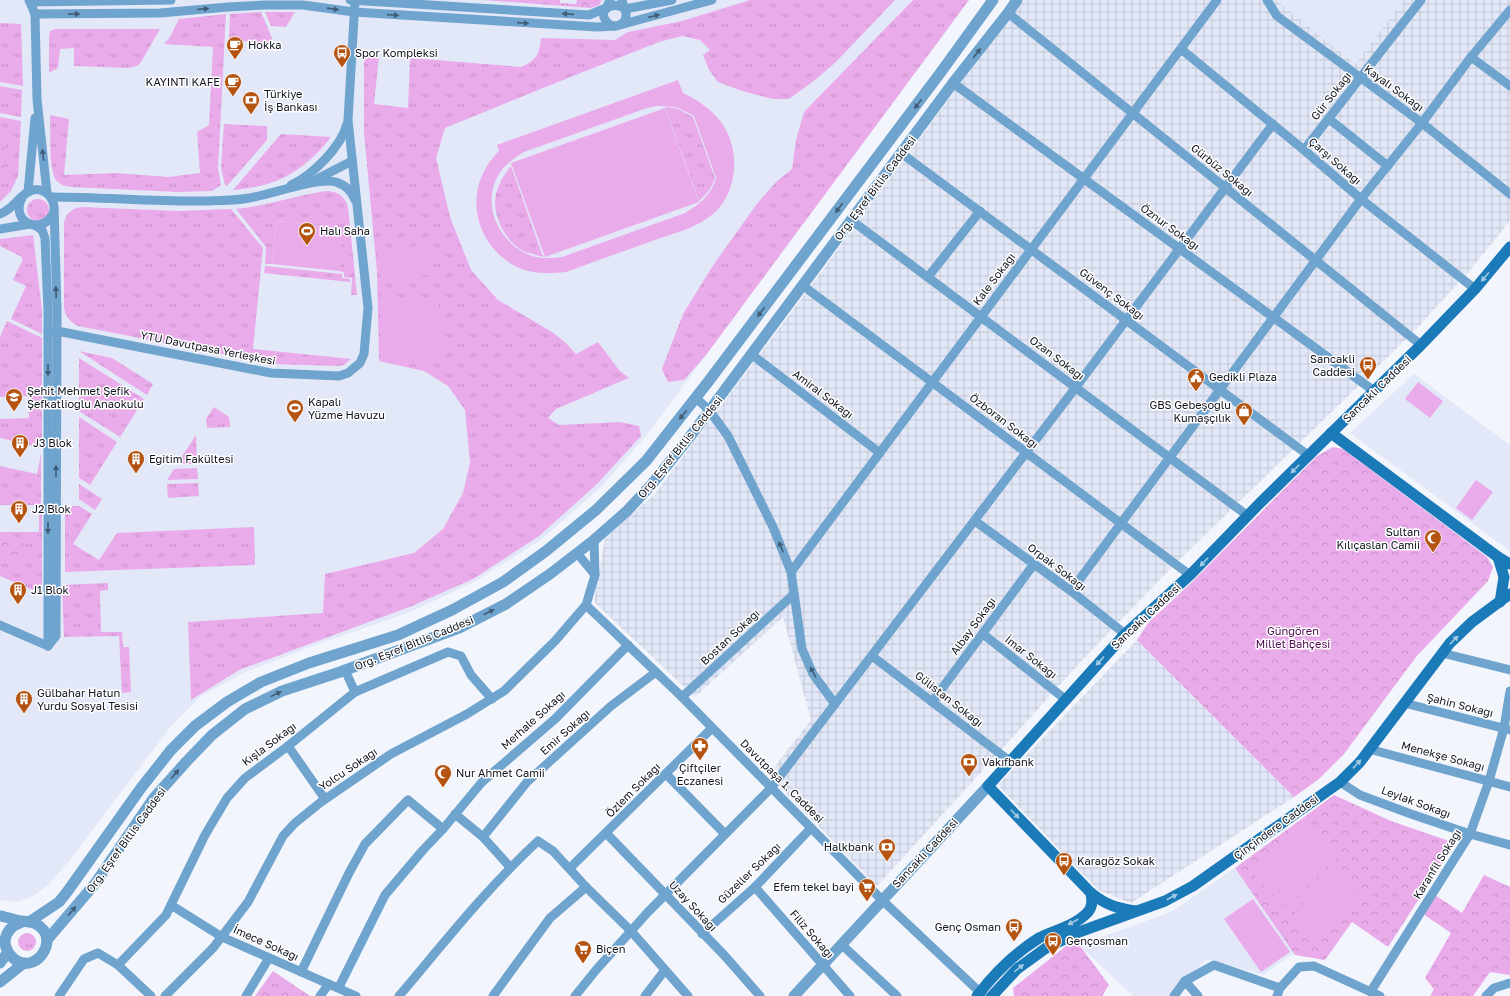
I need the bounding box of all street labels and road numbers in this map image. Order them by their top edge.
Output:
street label: Kayalı Sokağı [1362,62,1427,114]
street label: Gür Sokağı [1308,69,1353,122]
street label: Org. Eşref Bitlis Caddesi [831,133,918,242]
street label: Çarşı Sokağı [1306,134,1364,187]
street label: Gürbüz Sokağı [1189,141,1256,199]
street label: Öznur Sokağı [1138,201,1202,252]
street label: Kale Sokağı [970,250,1017,307]
street label: Güvenç Sokağı [1077,265,1147,322]
street label: YTU Davutpasa Yerleşkesi [139,328,277,367]
street label: Ozan Sokağı [1027,333,1087,382]
street label: Sancaklı Caddesi [1340,353,1414,425]
street label: Amiral Sokağı [790,367,856,421]
street label: Özboran Sokağı [967,391,1041,451]
street label: Org. Eşref Bitlis Caddesi [635,393,725,500]
street label: Orpak Sokağı [1025,540,1089,593]
street label: Sancaklı Caddesi [1108,580,1183,651]
street label: Albay Sokağı [947,594,998,657]
street label: Bostan Sokağı [698,606,762,667]
street label: Org. Eşref Bitlis Caddesi [352,613,475,672]
street label: İmar Sokağı [1003,632,1060,681]
street label: Gülistan Sokağı [913,668,986,729]
street label: Merhale Sokağı [498,688,567,752]
street label: Şahin Sokağı [1425,690,1495,719]
street label: Emir Sokağı [537,706,592,757]
street label: Kışla Sokağı [239,719,298,768]
street label: Davutpaşa 1. Caddesi [738,736,827,825]
street label: Menekşe Sokağı [1400,738,1486,773]
street label: Yolcu Sokağı [316,744,379,793]
street label: Özlem Sokağı [603,760,663,820]
street label: Leylak Sokağı [1380,783,1453,820]
street label: Org. Eşref Bitlis Caddesi [83,784,168,895]
street label: Çinçindere Caddesi [1231,791,1321,862]
street label: Sancaklı Caddesi [889,815,960,890]
street label: Karanfil Sokağı [1410,826,1463,901]
street label: Güzeller Sokağı [714,839,783,906]
street label: Uzay Sokağı [667,878,720,934]
street label: Filiz Sokağı [788,907,837,961]
street label: İmece Sokağı [231,922,301,963]

